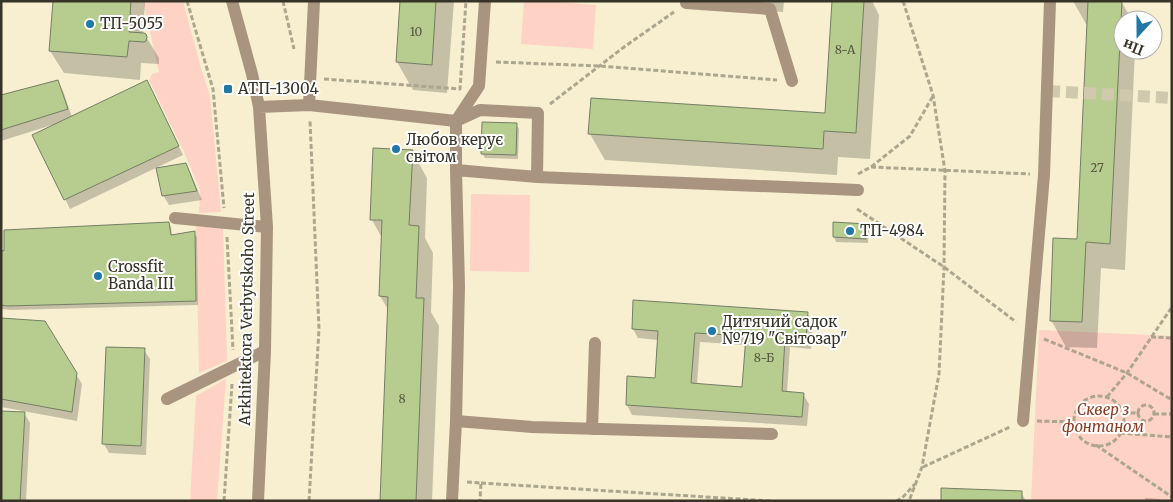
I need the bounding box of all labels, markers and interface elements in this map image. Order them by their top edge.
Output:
north arrow [1113,10,1163,60]
place label: ТП-5055 [100,14,163,33]
marker: ТП-5055 [84,18,96,30]
house number: 10 [410,24,423,39]
text: Пн [1120,35,1146,59]
house number: 8-А [835,42,856,57]
place label: АТП-13004 [237,79,319,98]
marker: АТП-13004 [222,83,234,95]
place label: Любов керує світом [406,130,503,166]
marker: Любов керує світом [390,143,402,155]
house number: 27 [1090,160,1104,175]
street label: Arkhitektora Verbytskoho Street [235,192,258,427]
place label: ТП-4984 [860,221,924,240]
marker: ТП-4984 [844,225,856,237]
place label: Crossfit Banda III [108,257,174,293]
marker: Crossfit Banda III [92,270,104,282]
place label: Дитячий садок №719 "Світозар" [722,312,847,348]
marker: Дитячий садок №719 "Світозар" [706,325,718,337]
house number: 8-Б [754,350,774,365]
house number: 8 [398,391,406,406]
park label: Сквер з фонтаном [1062,400,1144,436]

